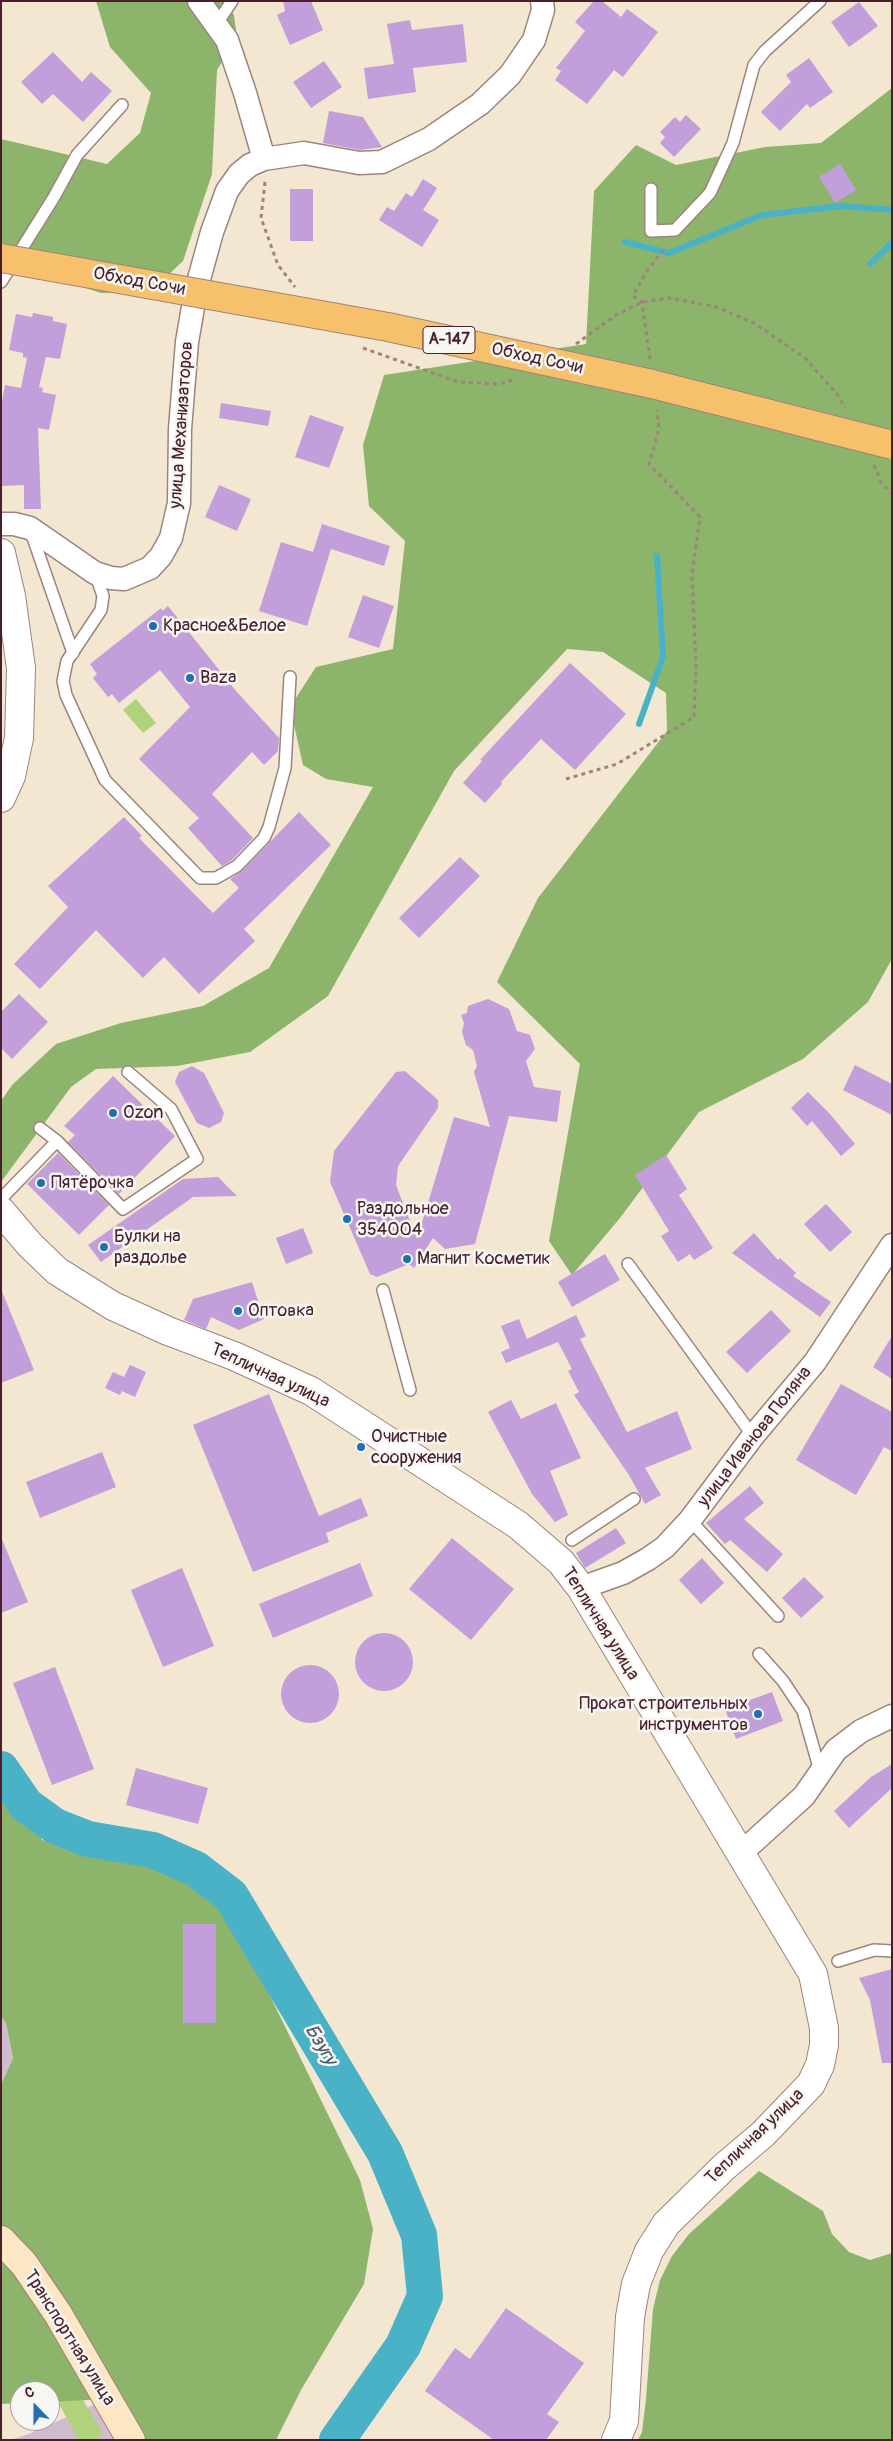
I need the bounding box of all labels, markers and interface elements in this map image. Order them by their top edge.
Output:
street label: Обход Сочи [91,263,187,301]
road number: А-147 [423,326,475,354]
street label: Обход Сочи [489,339,585,379]
street label: улица Механизаторов [165,341,199,509]
place label: Красное&Белое [163,615,286,637]
marker: Красное&Белое [147,620,159,632]
place label: Baza [200,667,236,689]
marker: Baza [184,672,196,684]
place label: Ozon [123,1102,163,1124]
marker: Ozon [107,1107,119,1119]
place label: Пятёрочка [51,1172,134,1194]
marker: Пятёрочка [35,1177,47,1189]
place label: Раздольное 354004 [357,1198,449,1240]
marker: Раздольное 354004 [341,1213,353,1225]
place label: Булки на раздолье [114,1226,187,1268]
marker: Булки на раздолье [98,1241,110,1253]
place label: Магнит Косметик [417,1248,551,1270]
marker: Магнит Косметик [401,1253,413,1265]
place label: Оптовка [248,1300,314,1322]
marker: Оптовка [232,1305,244,1317]
street label: Тепличная улица [207,1339,333,1413]
street label: улица Иванова Поляна [693,1362,817,1512]
place label: Очистные сооружения [371,1426,462,1468]
marker: Очистные сооружения [355,1441,367,1453]
street label: Тепличная улица [557,1564,643,1684]
place label: Прокат строительных инструментов [579,1693,748,1736]
marker: Прокат строительных инструментов [752,1708,764,1720]
water label: Бзугу [299,2021,341,2069]
street label: Тепличная улица [701,2084,809,2190]
street label: Транспортная улица [19,2266,119,2410]
north arrow [10,2381,60,2431]
text: С [22,2383,37,2402]

